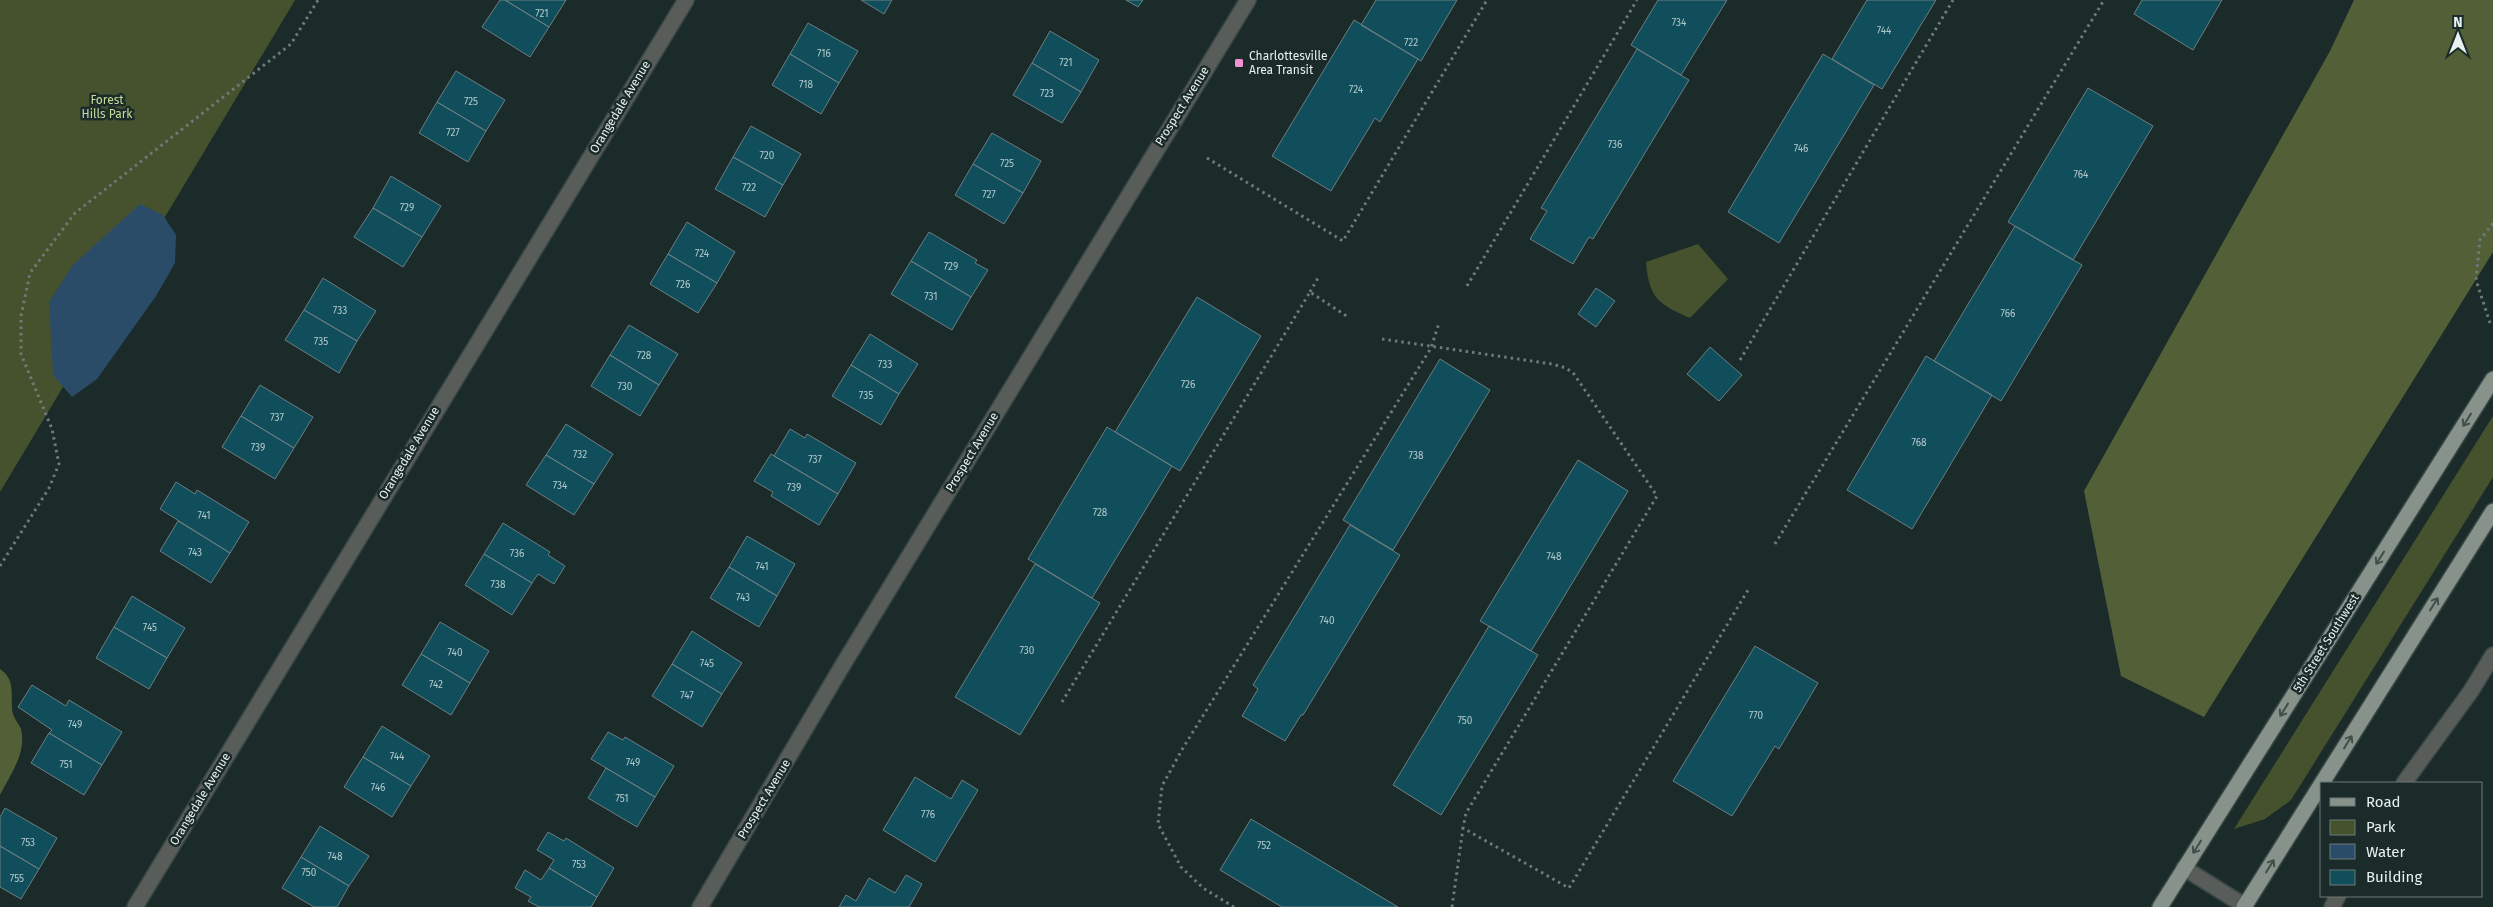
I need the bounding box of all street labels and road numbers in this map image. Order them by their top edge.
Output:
street label: Orangedale Avenue [587,58,653,156]
street label: Prospect Avenue [1152,64,1212,148]
street label: Orangedale Avenue [376,404,442,502]
street label: Prospect Avenue [943,410,1001,494]
street label: 5th Street Southwest [2290,591,2362,695]
street label: Orangedale Avenue [167,750,233,848]
street label: Prospect Avenue [735,757,793,841]

